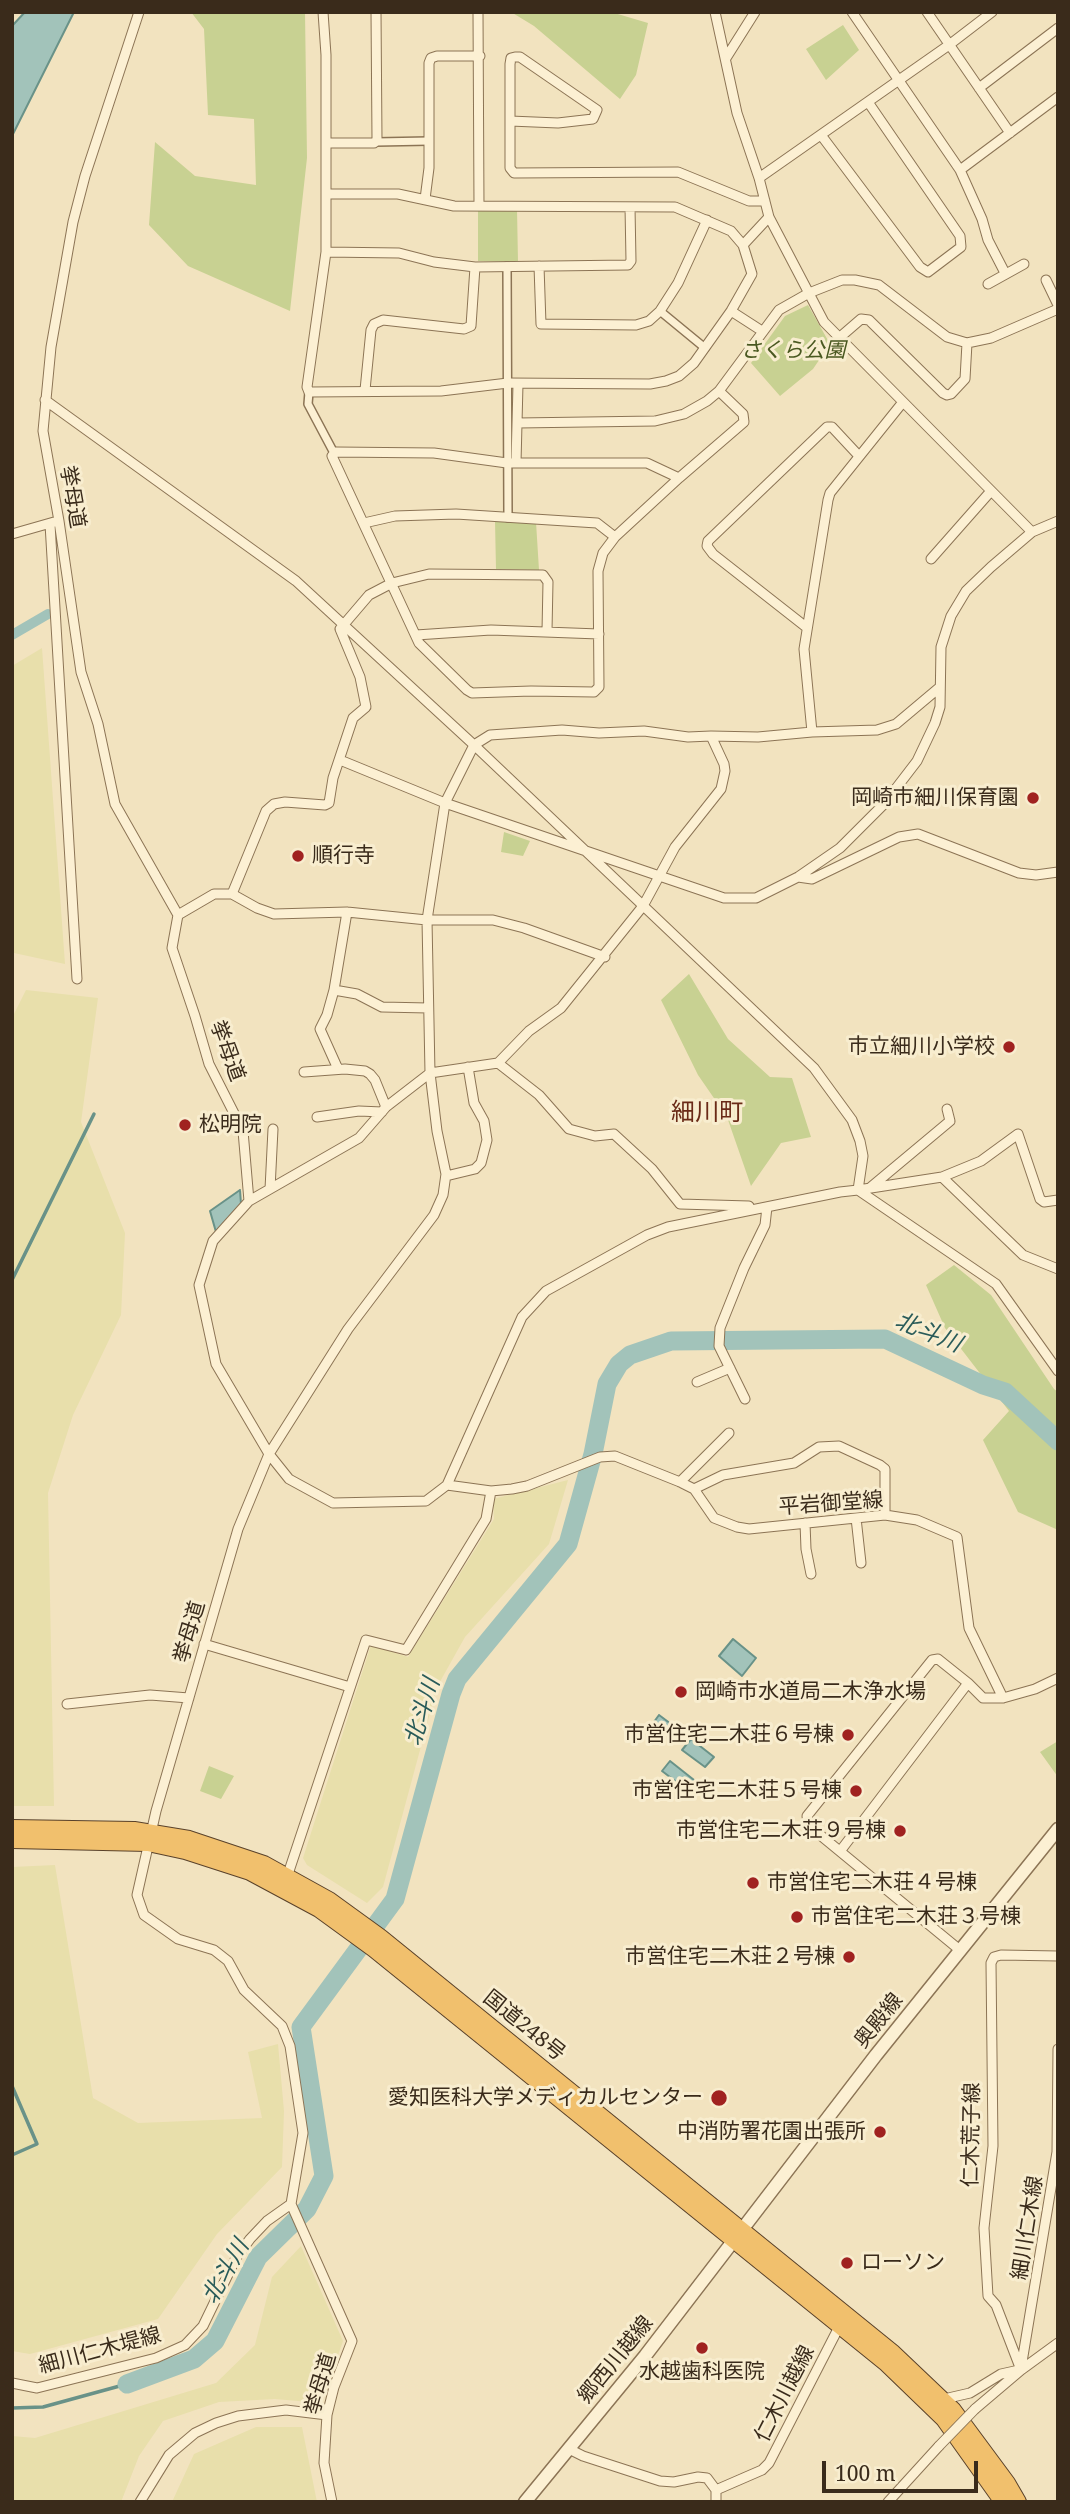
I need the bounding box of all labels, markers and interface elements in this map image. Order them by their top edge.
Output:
park label: さくら公園 [741,338,845,364]
street label: 挙母道 [54,464,90,530]
place label: 岡崎市細川保育園 [851,785,1019,811]
marker: 岡崎市細川保育園 [1025,790,1041,806]
place label: 順行寺 [312,843,375,869]
marker: 順行寺 [290,848,306,864]
street label: 挙母道 [204,1017,250,1085]
place label: 市立細川小学校 [848,1034,995,1060]
marker: 市立細川小学校 [1001,1039,1017,1055]
district label: 細川町 [671,1099,743,1127]
place label: 松明院 [199,1112,262,1138]
marker: 松明院 [177,1117,193,1133]
water label: 北斗川 [891,1307,965,1359]
street label: 平岩御堂線 [778,1488,884,1520]
street label: 挙母道 [169,1598,211,1666]
water label: 北斗川 [400,1675,446,1749]
place label: 岡崎市水道局二木浄水場 [695,1679,926,1705]
marker: 岡崎市水道局二木浄水場 [673,1684,689,1700]
place label: 市営住宅二木荘６号棟 [624,1722,834,1748]
marker: 市営住宅二木荘６号棟 [840,1727,856,1743]
place label: 市営住宅二木荘５号棟 [632,1778,842,1804]
marker: 市営住宅二木荘５号棟 [848,1783,864,1799]
place label: 市営住宅二木荘９号棟 [676,1818,886,1844]
marker: 市営住宅二木荘９号棟 [892,1823,908,1839]
place label: 市営住宅二木荘４号棟 [767,1870,977,1896]
marker: 市営住宅二木荘４号棟 [745,1875,761,1891]
place label: 市営住宅二木荘３号棟 [811,1904,1021,1930]
marker: 市営住宅二木荘３号棟 [789,1909,805,1925]
place label: 市営住宅二木荘２号棟 [625,1944,835,1970]
marker: 市営住宅二木荘２号棟 [841,1949,857,1965]
street label: 国道248号 [478,1985,570,2067]
street label: 奥殿線 [849,1989,909,2053]
street label: 仁木荒子線 [958,2082,986,2188]
place label: 愛知医科大学メディカルセンター [388,2085,703,2111]
marker: 愛知医科大学メディカルセンター [709,2088,729,2108]
place label: 中消防署花園出張所 [677,2119,866,2145]
marker: 中消防署花園出張所 [872,2124,888,2140]
street label: 細川仁木線 [1007,2174,1049,2282]
water label: 北斗川 [197,2235,255,2309]
place label: ローソン [861,2250,945,2276]
marker: ローソン [839,2255,855,2271]
street label: 郷西川越線 [573,2311,659,2409]
street label: 細川仁木堤線 [36,2323,164,2379]
marker: 水越歯科医院 [694,2340,710,2356]
street label: 仁木川越線 [750,2342,820,2446]
street label: 挙母道 [300,2350,342,2418]
place label: 水越歯科医院 [639,2359,765,2385]
scale bar [825,2448,981,2492]
text: 100 m [835,2459,896,2487]

